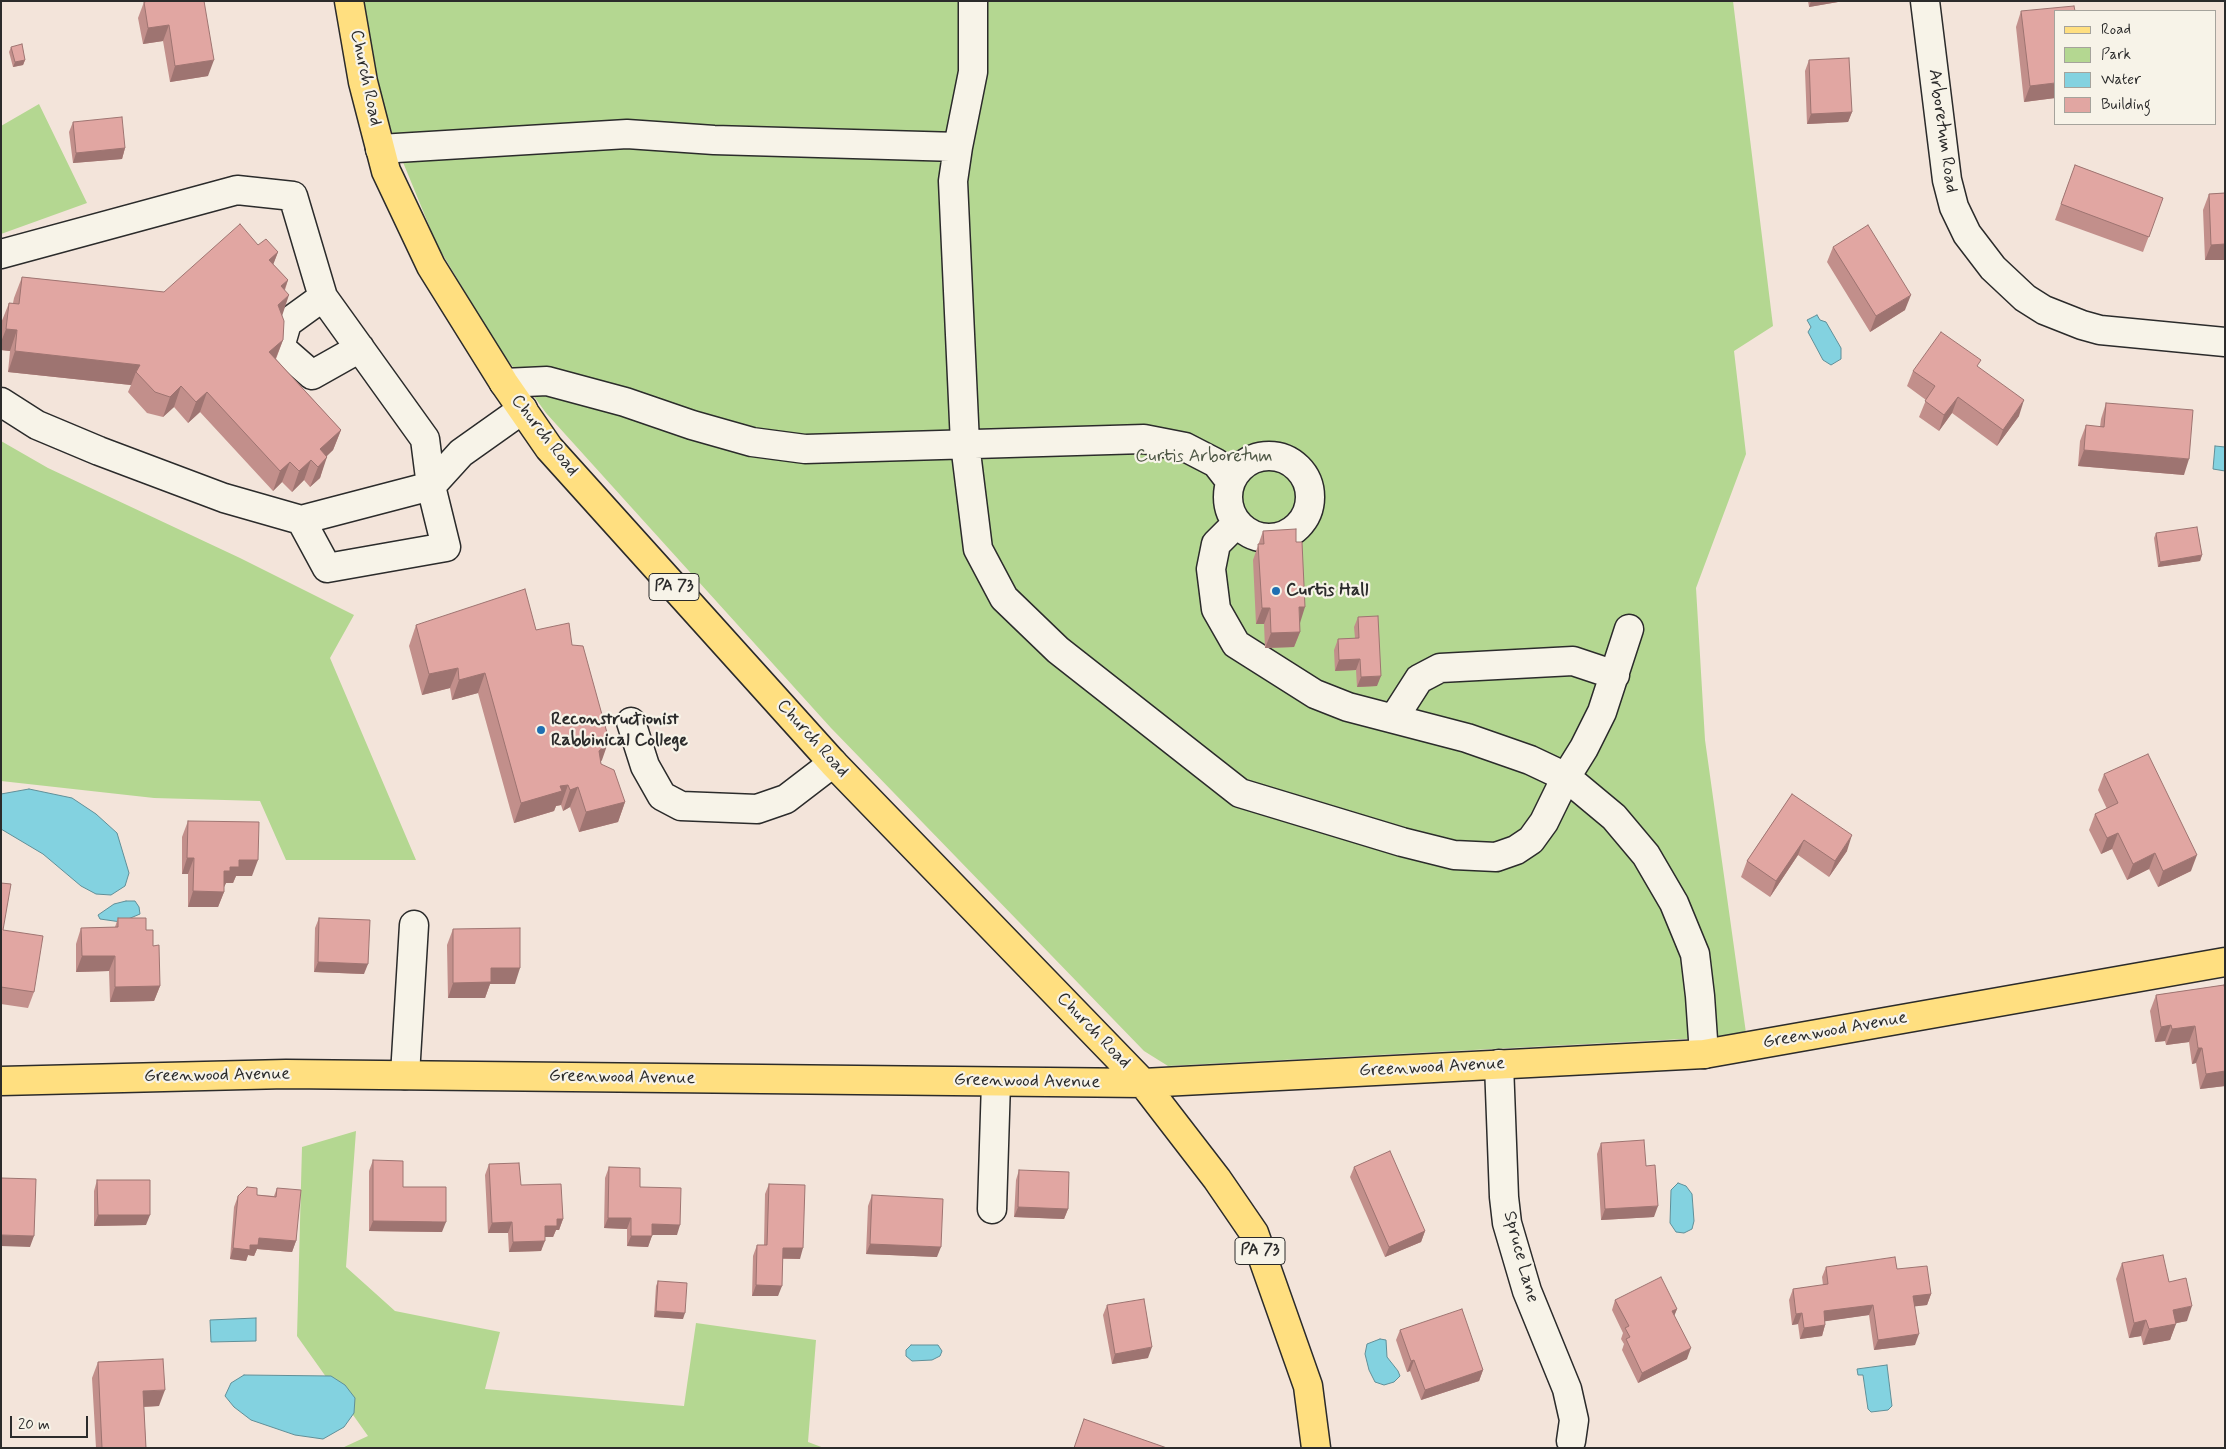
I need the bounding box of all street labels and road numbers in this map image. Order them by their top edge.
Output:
street label: Church Road [344,28,386,128]
street label: Arboretum Road [1923,68,1961,194]
street label: Church Road [505,391,583,481]
road number: PA 73 [649,574,699,600]
street label: Church Road [771,695,853,783]
street label: Church Road [1051,988,1135,1074]
street label: Greenwood Avenue [1761,1008,1909,1054]
street label: Greenwood Avenue [1358,1053,1506,1083]
street label: Greenwood Avenue [144,1064,290,1088]
street label: Greenwood Avenue [549,1066,695,1090]
street label: Greenwood Avenue [954,1070,1100,1094]
street label: Spruce Lane [1497,1209,1543,1305]
road number: PA 73 [1235,1238,1285,1264]

